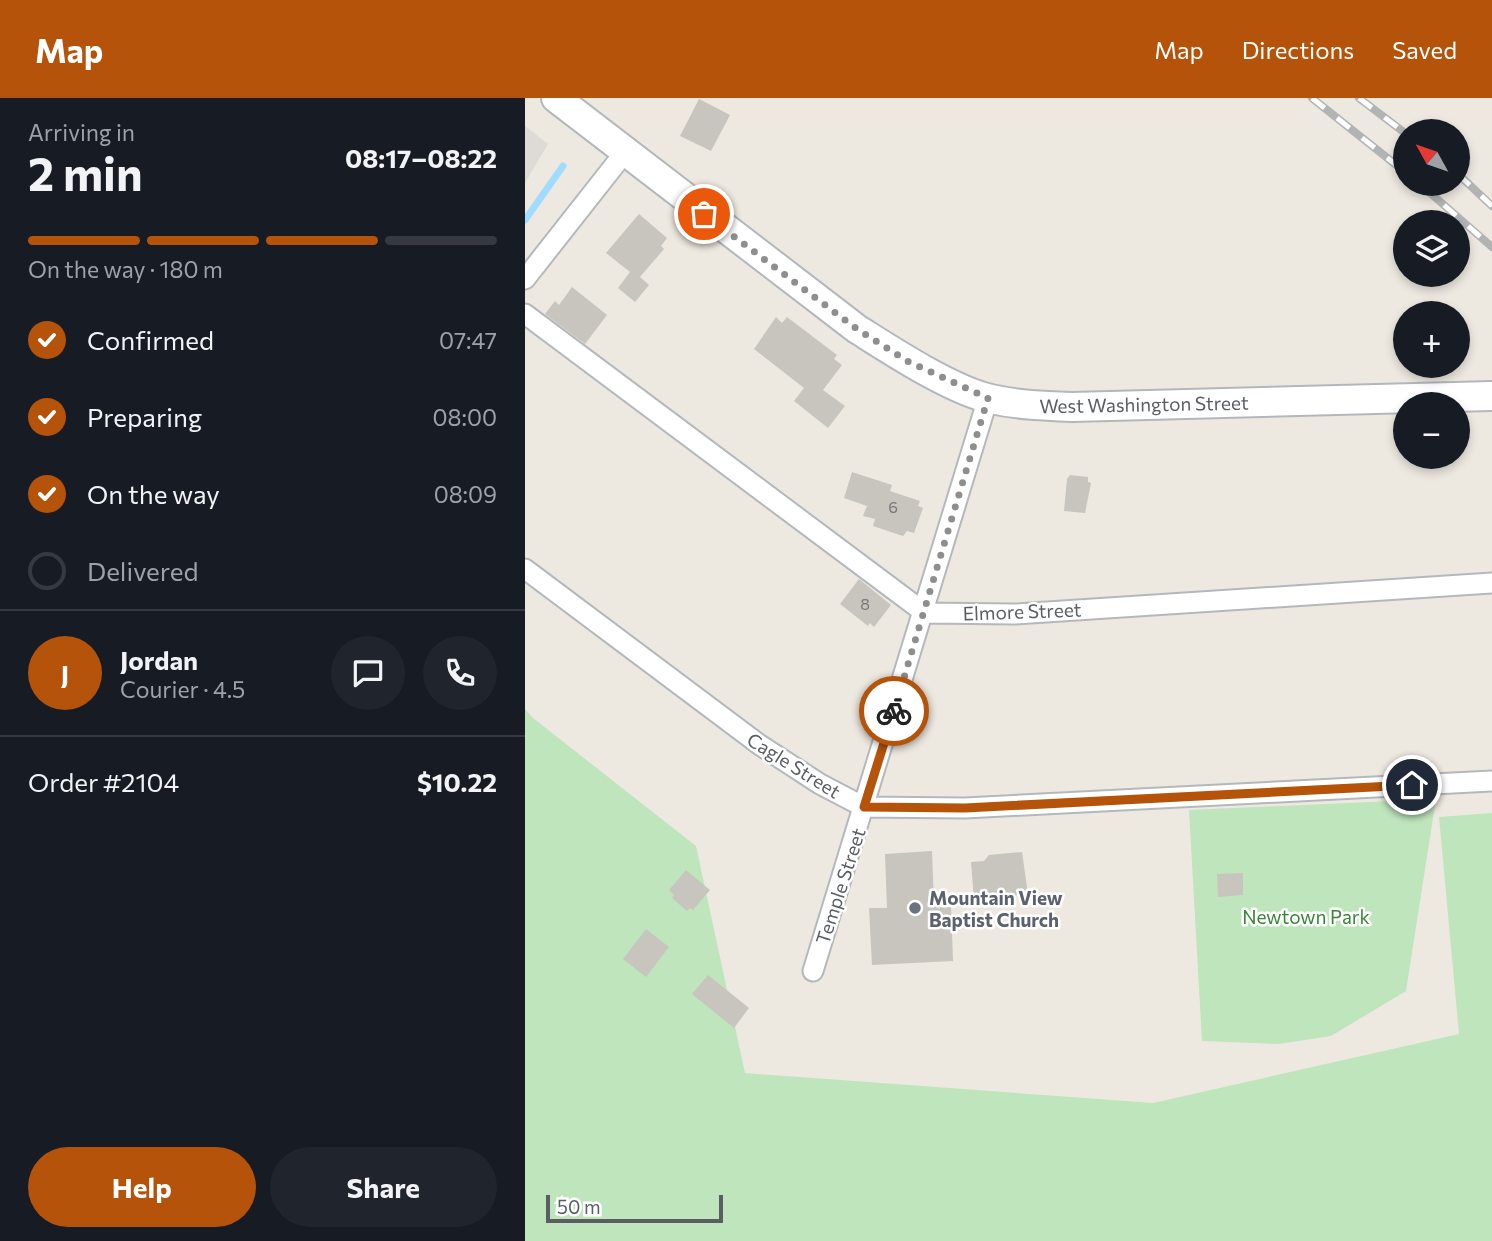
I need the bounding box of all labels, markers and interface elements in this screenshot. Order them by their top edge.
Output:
text: Map [35,29,103,70]
text: Map [1154,35,1204,64]
text: Directions [1242,35,1354,64]
text: Saved [1392,35,1457,64]
text: Arriving in [28,118,135,146]
north arrow [1393,119,1470,196]
map controls [1393,119,1470,469]
text: 08:17–08:22 [345,142,497,173]
text: 2 min [28,144,143,200]
pin [674,184,734,244]
icon: bag [685,195,723,233]
button: layers [1393,210,1470,287]
text: On the way · 180 m [28,255,223,283]
button: + [1393,301,1470,378]
icon: check [28,321,66,359]
text: Confirmed [87,324,214,355]
text: 07:47 [439,326,497,354]
street label: West Washington Street [1039,391,1249,417]
button: − [1393,392,1470,469]
icon: check [28,398,66,436]
text: Preparing [87,401,202,432]
text: 08:00 [433,403,497,431]
icon: check [28,475,66,513]
text: On the way [87,478,220,509]
text: 08:09 [434,480,497,508]
house number: 6 [888,497,898,516]
text: Delivered [87,555,198,586]
house number: 8 [860,594,870,613]
street label: Elmore Street [962,597,1082,625]
button: chat [331,636,405,710]
button: phone [423,636,497,710]
text: Jordan [120,644,198,675]
text: J [61,658,69,689]
text: Courier · 4.5 [120,675,245,703]
courier [859,676,929,746]
icon: bike [875,692,913,730]
street label: Cagle Street [743,727,845,803]
pin [1382,755,1442,815]
text: Order #2104 [28,766,179,797]
text: $10.22 [417,766,497,797]
icon: home [1393,766,1431,804]
street label: Temple Street [810,825,870,947]
place label: Mountain View Baptist Church [929,886,1063,931]
marker: Mountain View Baptist Church [907,900,923,916]
park label: Newtown Park [1242,905,1370,928]
button: Help [28,1147,256,1227]
button: Share [270,1147,497,1227]
scale bar [546,1192,723,1224]
text: 50 m [557,1195,601,1218]

